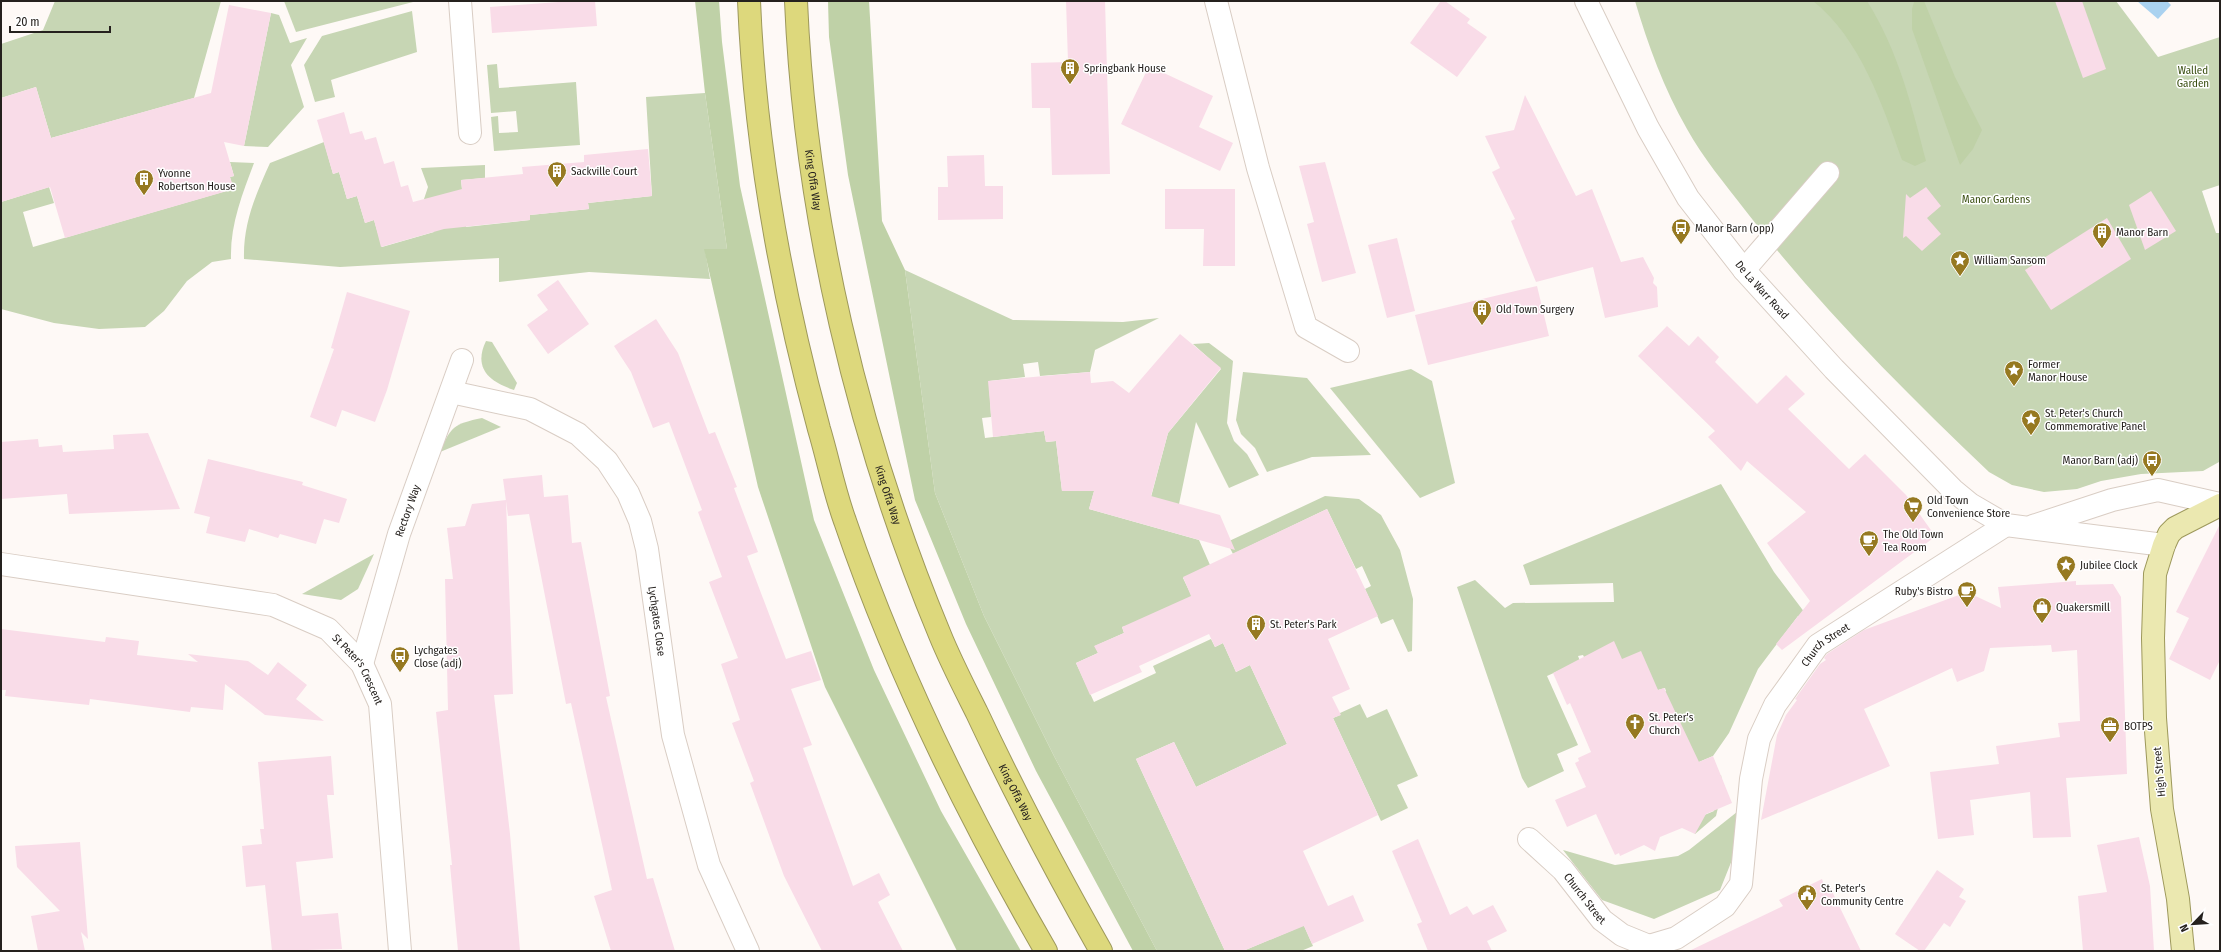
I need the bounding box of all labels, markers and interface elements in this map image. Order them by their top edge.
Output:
scale bar [10,8,110,34]
text: 20 m [16,15,40,29]
building icon: Springbank House [1059,57,1081,85]
place label: Springbank House [1084,62,1166,75]
park label: Walled Garden [2177,64,2209,90]
street label: King Offa Way [802,149,824,212]
building icon: Sackville Court [546,160,568,188]
place label: Sackville Court [571,165,638,178]
place label: Yvonne Robertson House [158,167,236,193]
building icon: Yvonne Robertson House [133,168,155,196]
park label: Manor Gardens [1962,193,2030,206]
bus stop icon: Manor Barn (opp) [1670,217,1692,245]
building icon: Manor Barn [2091,221,2113,249]
place label: Manor Barn (opp) [1695,222,1774,235]
place label: Manor Barn [2116,226,2168,239]
place icon: William Sansom [1949,249,1971,277]
place label: William Sansom [1974,254,2046,267]
street label: De La Warr Road [1732,258,1791,322]
building icon: Old Town Surgery [1471,298,1493,326]
place label: Old Town Surgery [1496,303,1574,316]
place label: Former Manor House [2028,358,2088,384]
place icon: Former Manor House [2003,359,2025,387]
place label: St. Peter's Church Commemorative Panel [2045,407,2146,433]
place icon: St. Peter's Church Commemorative Panel [2020,408,2042,436]
bus stop icon: Manor Barn (adj) [2141,449,2163,477]
place label: Manor Barn (adj) [2063,454,2138,467]
street label: King Offa Way [872,464,904,527]
street label: Rectory Way [393,483,423,539]
place label: Old Town Convenience Store [1927,494,2010,520]
supermarket icon: Old Town Convenience Store [1902,495,1924,523]
place label: The Old Town Tea Room [1883,528,1943,554]
cafe icon: The Old Town Tea Room [1858,529,1880,557]
place icon: Jubilee Clock [2055,554,2077,582]
place label: Jubilee Clock [2080,559,2139,572]
cafe icon: Ruby's Bistro [1956,580,1978,608]
street label: Lychgates Close [645,585,668,657]
place label: Ruby's Bistro [1895,585,1953,598]
shop icon: Quakersmill [2031,596,2053,624]
place label: Quakersmill [2056,601,2110,614]
building icon: St. Peter's Park [1245,613,1267,641]
place label: St. Peter's Park [1270,618,1337,631]
street label: Church Street [1799,620,1852,669]
street label: St Peter's Crescent [329,632,386,707]
place label: Lychgates Close (adj) [414,644,461,670]
bus stop icon: Lychgates Close (adj) [389,645,411,673]
place label: St. Peter's Church [1649,711,1694,737]
church icon: St. Peter's Church [1624,712,1646,740]
office icon: BOTPS [2099,715,2121,743]
place label: BOTPS [2124,720,2153,733]
street label: High Street [2151,746,2168,797]
street label: King Offa Way [996,762,1035,823]
street label: Church Street [1561,871,1608,928]
place label: St. Peter's Community Centre [1821,882,1904,908]
public building icon: St. Peter's Community Centre [1796,883,1818,911]
north arrow [2173,904,2213,944]
text: N [2177,922,2192,934]

